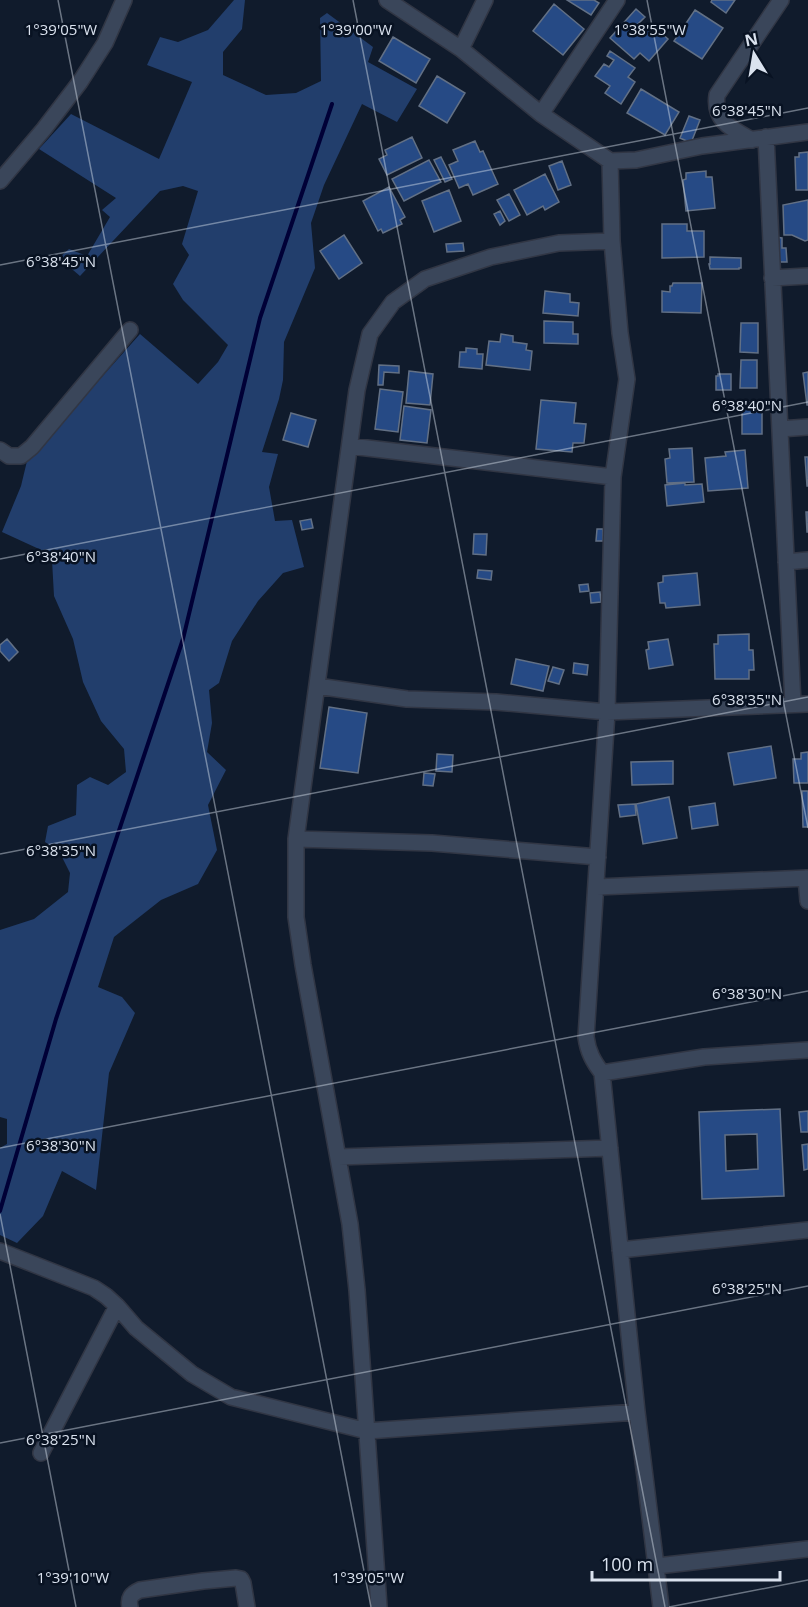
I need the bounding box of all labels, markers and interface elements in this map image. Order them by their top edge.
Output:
text: 1°39'05"W [25,19,97,39]
text: 1°39'00"W [320,19,392,39]
text: 1°38'55"W [614,19,686,39]
north arrow [724,24,784,84]
text: N [743,27,760,51]
text: 6°38'45"N [712,100,782,120]
text: 6°38'45"N [26,251,96,271]
text: 6°38'40"N [712,395,782,415]
text: 6°38'40"N [26,546,96,566]
text: 6°38'35"N [712,689,782,709]
text: 6°38'35"N [26,840,96,860]
text: 6°38'30"N [712,983,782,1003]
text: 6°38'30"N [26,1135,96,1155]
text: 6°38'25"N [712,1278,782,1298]
text: 6°38'25"N [26,1429,96,1449]
scale bar [592,1544,780,1582]
text: 100 m [601,1552,653,1576]
text: 1°39'10"W [37,1567,109,1587]
text: 1°39'05"W [332,1567,404,1587]

